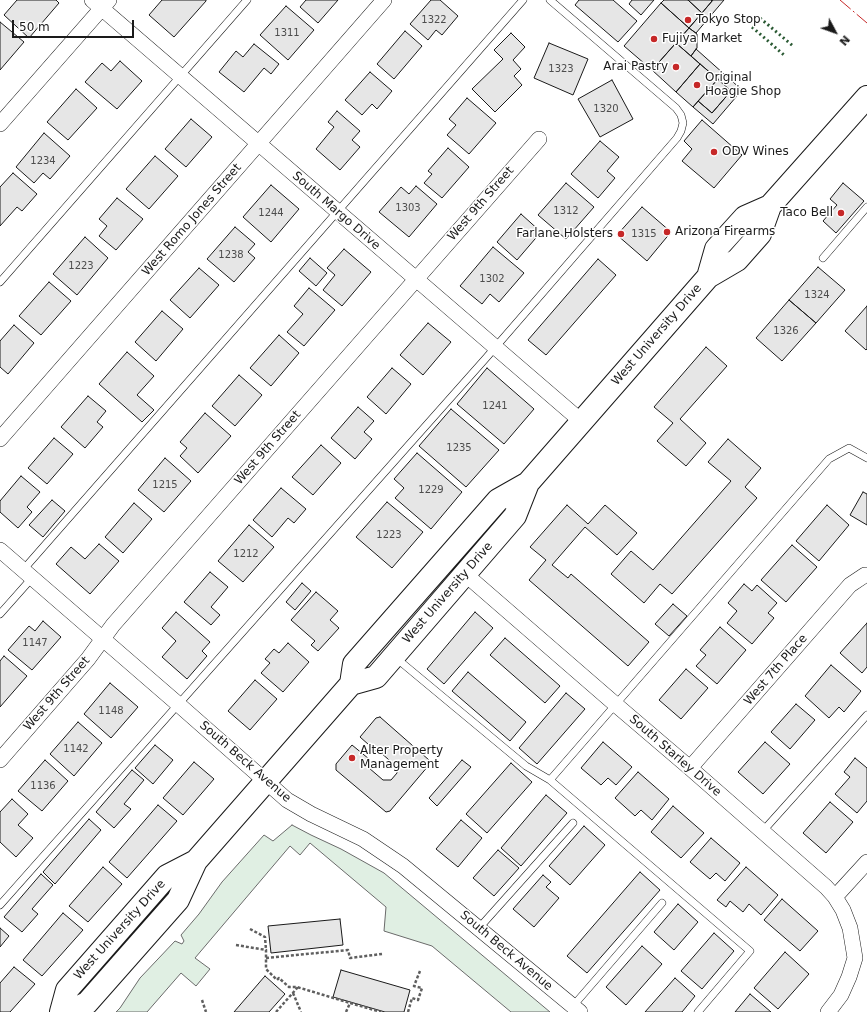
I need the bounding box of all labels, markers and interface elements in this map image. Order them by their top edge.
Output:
scale bar [14,12,136,38]
north arrow [815,12,855,52]
place label: Tokyo Stop [696,13,761,27]
house number: 1322 [421,14,447,26]
marker: Tokyo Stop [683,15,693,25]
text: 50 m [19,20,50,34]
house number: 1311 [274,27,300,39]
place label: Fujiya Market [662,32,742,46]
text: N [837,32,852,48]
marker: Fujiya Market [649,34,659,44]
place label: Arai Pastry [603,60,668,74]
marker: Arai Pastry [671,62,681,72]
house number: 1323 [548,63,574,75]
place label: Original Hoagie Shop [705,71,781,99]
marker: Original Hoagie Shop [692,80,702,90]
house number: 1320 [593,103,619,115]
place label: ODV Wines [722,145,789,159]
marker: ODV Wines [709,147,719,157]
house number: 1234 [30,155,56,167]
street label: West Romo Jones Street [139,161,245,279]
street label: West 9th Street [445,164,517,244]
street label: South Margo Drive [289,169,383,253]
house number: 1303 [395,202,421,214]
house number: 1312 [553,205,579,217]
place label: Taco Bell [780,206,833,220]
house number: 1244 [258,207,284,219]
marker: Taco Bell [836,208,846,218]
place label: Arizona Firearms [675,225,775,239]
place label: Farlane Holsters [516,227,613,241]
marker: Arizona Firearms [662,227,672,237]
house number: 1315 [631,228,657,240]
marker: Farlane Holsters [616,229,626,239]
house number: 1238 [218,249,244,261]
house number: 1223 [68,260,94,272]
house number: 1302 [479,273,505,285]
street label: West University Drive [609,281,705,389]
house number: 1324 [804,289,830,301]
house number: 1326 [773,325,799,337]
house number: 1241 [482,400,508,412]
street label: West 9th Street [232,408,304,488]
house number: 1235 [446,442,472,454]
house number: 1215 [152,479,178,491]
house number: 1229 [418,484,444,496]
house number: 1223 [376,529,402,541]
street label: West University Drive [400,539,496,647]
house number: 1212 [233,548,259,560]
street label: West 7th Place [741,632,811,708]
house number: 1147 [22,637,48,649]
street label: West 9th Street [21,654,93,734]
house number: 1148 [98,705,124,717]
street label: South Starley Drive [626,712,724,800]
street label: South Beck Avenue [196,718,294,806]
house number: 1142 [63,743,89,755]
place label: Alter Property Management [360,744,443,772]
marker: Alter Property Management [347,753,357,763]
house number: 1136 [30,780,56,792]
street label: West University Drive [71,877,169,983]
street label: South Beck Avenue [457,908,555,994]

